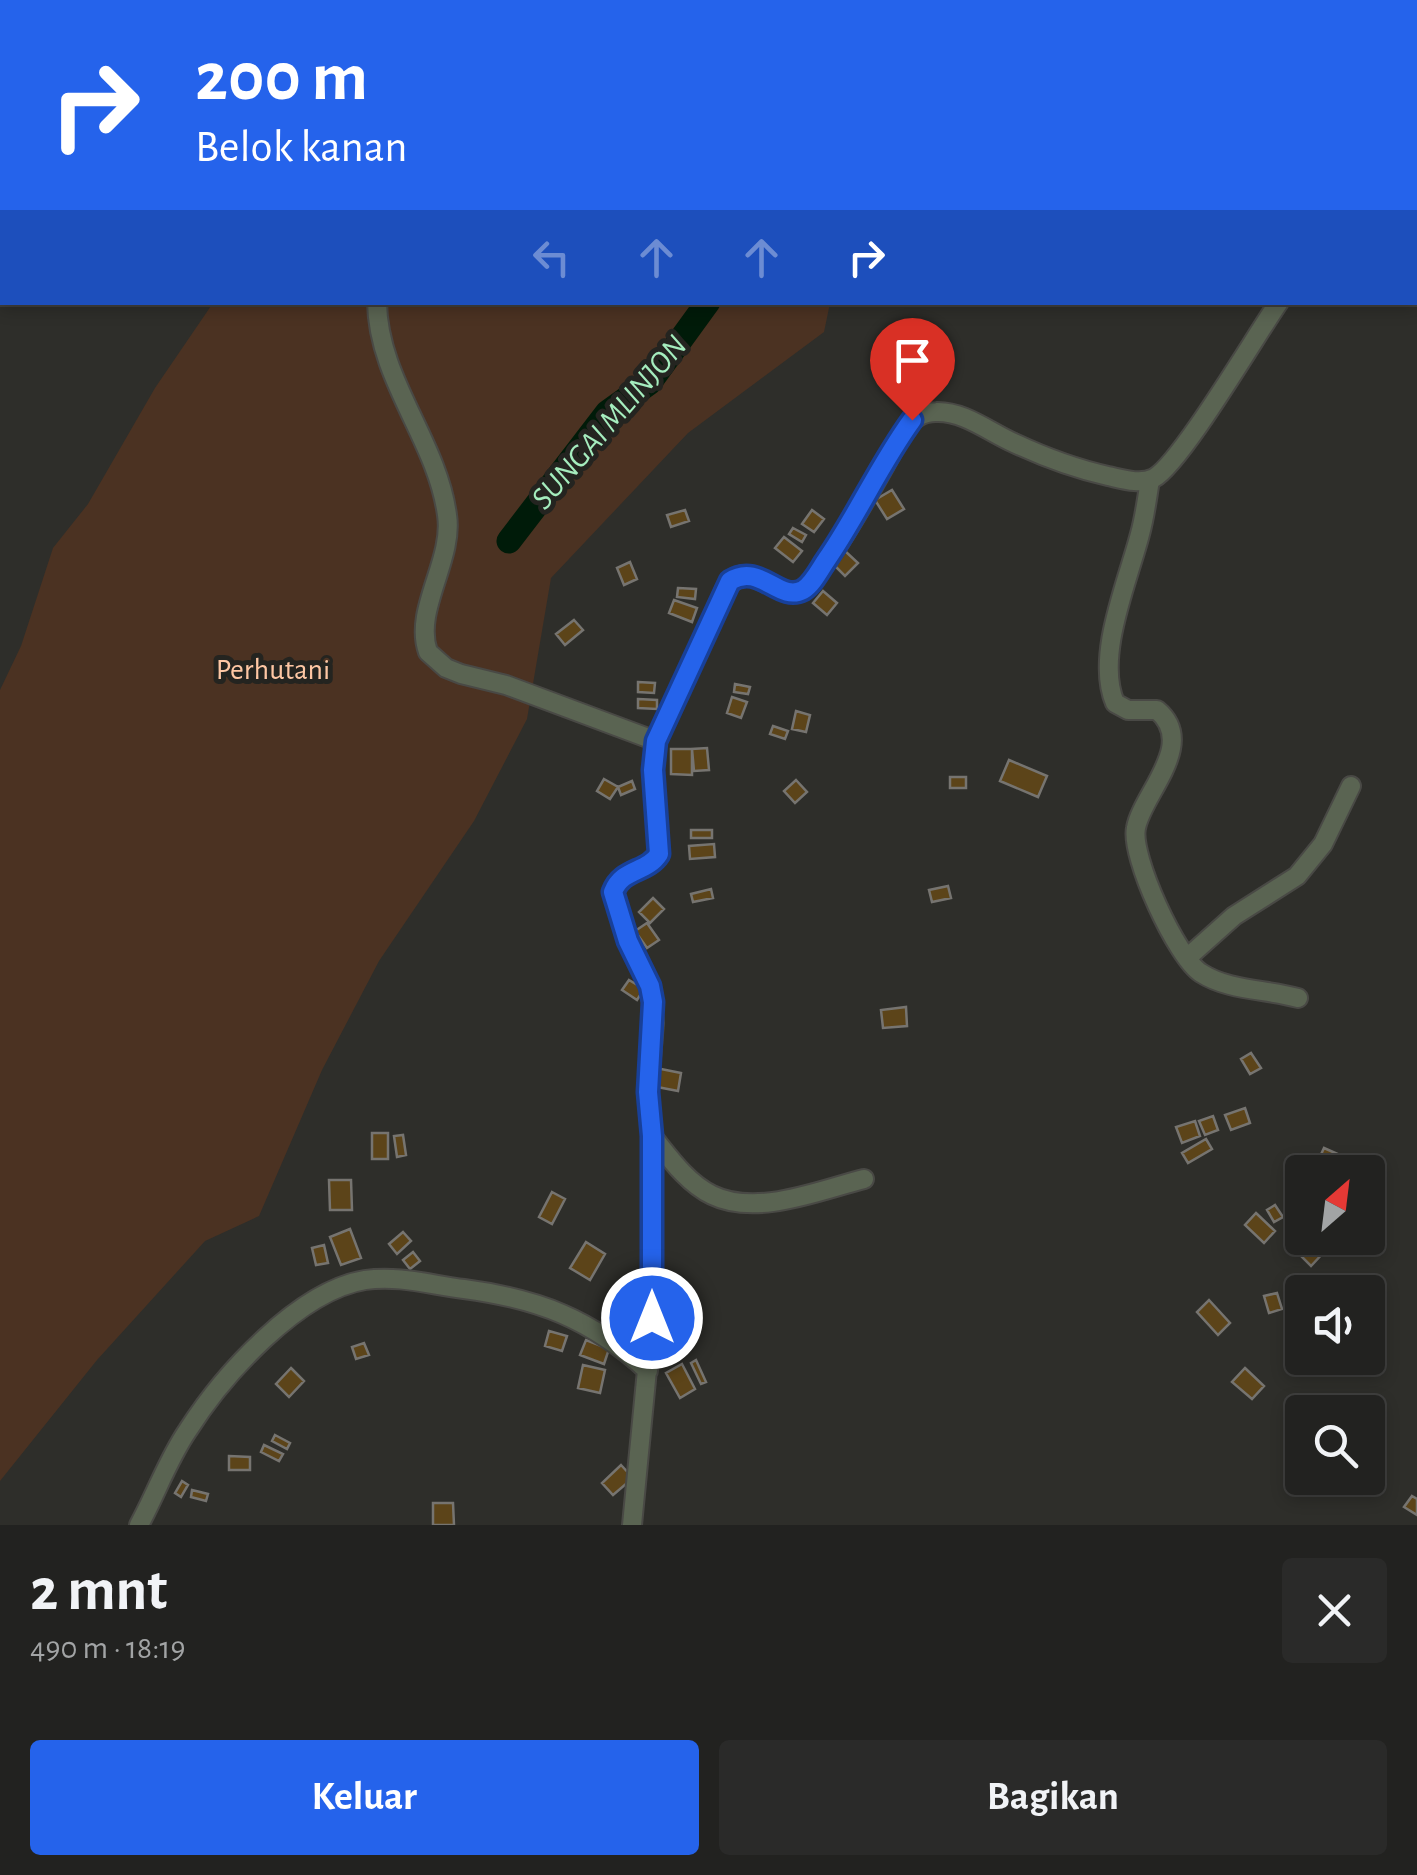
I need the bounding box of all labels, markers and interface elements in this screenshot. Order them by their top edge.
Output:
icon: right [30,40,160,170]
text: 200 m [195,43,368,113]
text: Belok kanan [195,125,407,170]
icon: left [524,230,579,285]
icon: ahead [629,230,684,285]
icon: ahead [734,230,789,285]
icon: right [839,230,894,285]
pin [870,318,955,421]
water label: SUNGAI MLINJON [525,329,693,515]
icon: arrive [885,333,940,388]
park label: Perhutani [216,655,330,685]
north arrow [1285,1155,1385,1255]
map controls [1285,1155,1385,1495]
position arrow [600,1266,704,1370]
button: sound [1285,1275,1385,1375]
button: search [1285,1395,1385,1495]
button: close [1282,1558,1387,1663]
text: 2 mnt [30,1561,167,1621]
text: 490 m · 18:19 [30,1632,186,1664]
button: Keluar [30,1740,699,1855]
button: Bagikan [719,1740,1387,1855]

